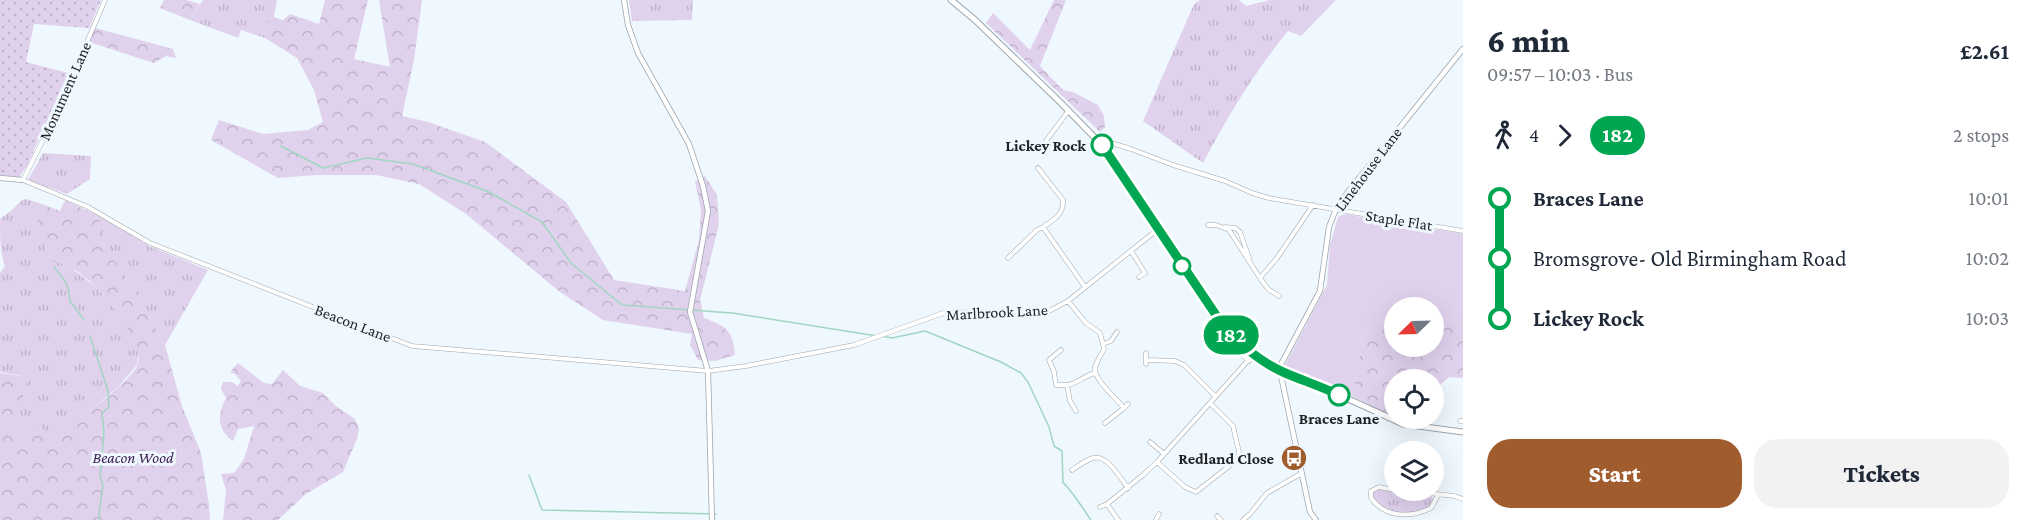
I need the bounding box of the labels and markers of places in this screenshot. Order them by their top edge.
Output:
marker: Lickey Rock [1091,134,1113,156]
place label: Lickey Rock [1005,137,1086,154]
unlabelled marker [1173,257,1191,275]
marker: Braces Lane [1328,384,1350,406]
place label: Braces Lane [1299,410,1380,427]
bus stop icon: Redland Close [1279,443,1309,473]
place label: Redland Close [1178,450,1275,467]

